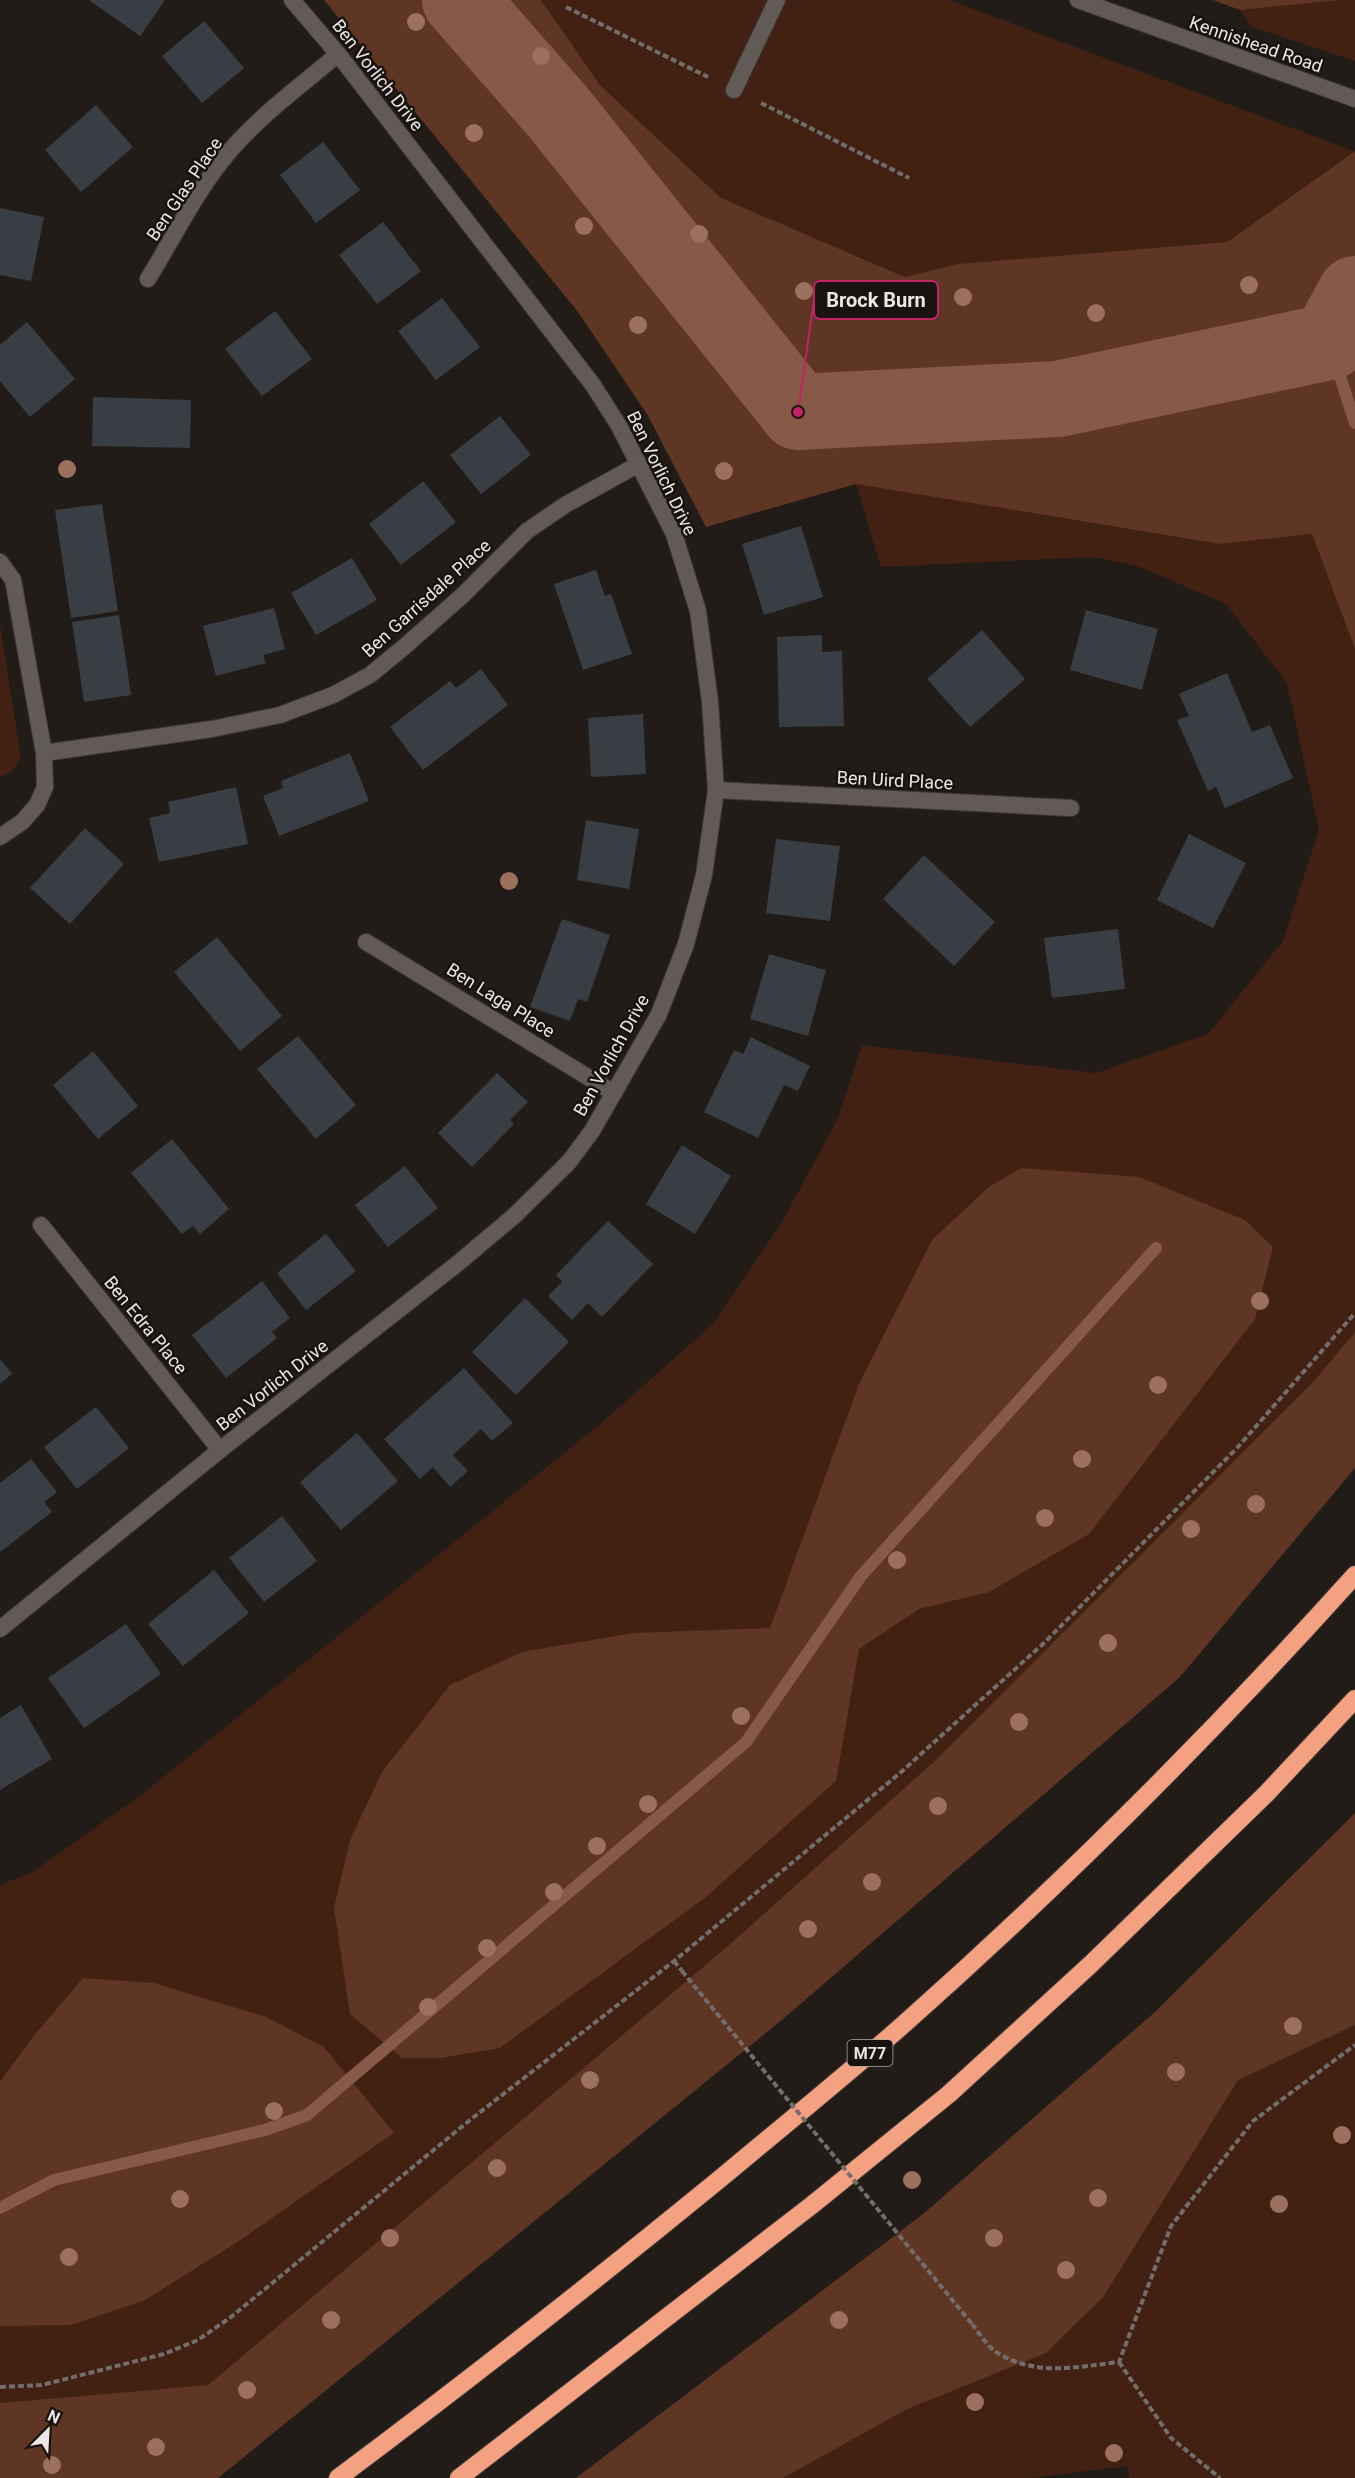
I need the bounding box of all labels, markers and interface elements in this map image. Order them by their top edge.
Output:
street label: Kennishead Road [1187,11,1325,77]
street label: Ben Vorlich Drive [328,15,428,135]
street label: Ben Glas Place [142,133,226,245]
callout: Brock Burn [814,281,938,319]
text: Brock Burn [826,288,926,312]
street label: Ben Vorlich Drive [623,407,701,539]
street label: Ben Garrisdale Place [357,535,495,661]
street label: Ben Uird Place [836,766,954,794]
street label: Ben Laga Place [443,958,559,1042]
street label: Ben Vorlich Drive [569,991,653,1119]
street label: Ben Edra Place [100,1272,192,1378]
street label: Ben Vorlich Drive [212,1335,332,1435]
road number: M77 [848,2040,892,2066]
north arrow [18,2400,78,2460]
text: N [45,2406,63,2428]

